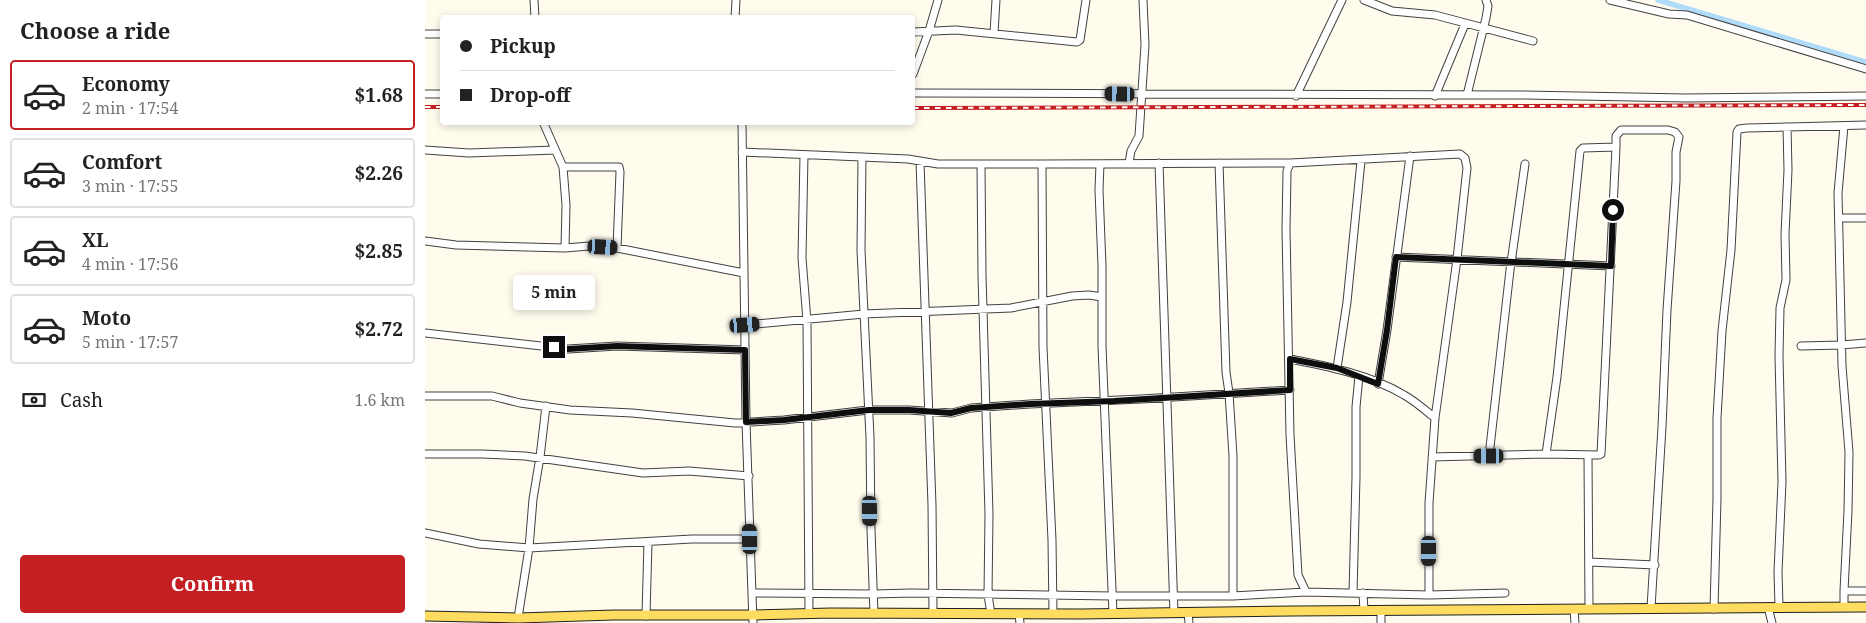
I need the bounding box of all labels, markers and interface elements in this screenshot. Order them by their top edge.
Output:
text: Choose a ride [20,15,170,45]
text: Pickup [490,33,556,59]
text: Economy [82,71,170,97]
icon: car [22,73,67,118]
text: $1.68 [354,82,403,108]
text: Drop-off [490,82,570,108]
car [1104,86,1135,102]
text: 2 min · 17:54 [82,97,178,119]
text: Comfort [82,149,162,175]
icon: car [22,151,67,196]
text: $2.26 [354,160,403,186]
text: 3 min · 17:55 [82,175,178,197]
route start [1602,199,1624,221]
text: XL [82,227,108,253]
icon: car [22,229,67,274]
text: $2.85 [354,238,403,264]
car [587,239,618,255]
text: 4 min · 17:56 [82,253,178,275]
callout: 5 min [513,274,595,310]
text: 5 min [531,281,577,303]
text: Moto [82,305,131,331]
icon: car [22,307,67,352]
text: $2.72 [354,316,403,342]
car [729,316,760,334]
text: 5 min · 17:57 [82,331,178,353]
route end [543,336,565,358]
icon: cash [20,386,48,414]
text: Cash [60,387,103,413]
text: 1.6 km [354,389,405,411]
car [1474,449,1504,464]
car [862,496,877,526]
car [742,524,757,554]
car [1421,536,1436,566]
button: Confirm [20,555,405,613]

